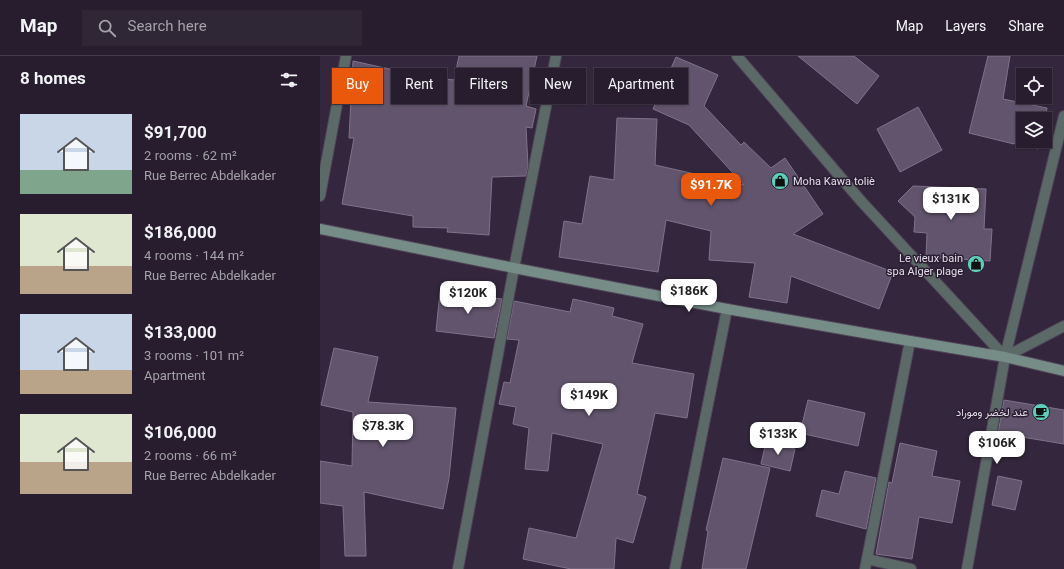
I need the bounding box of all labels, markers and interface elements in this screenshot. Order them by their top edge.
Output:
search box [82,10,362,46]
text: Map [20,13,58,42]
text: Search here [128,16,207,39]
icon: search [96,17,118,39]
text: Map [896,17,923,39]
text: Layers [945,17,986,39]
text: Share [1008,17,1044,39]
text: 8 homes [20,67,86,93]
chip: Buy [332,68,383,104]
chip: Rent [391,68,447,104]
chip: Filters [455,68,522,104]
chip: New [530,68,586,104]
chip: Apartment [594,68,688,104]
map controls [1016,68,1052,148]
button: locate [1016,68,1052,104]
icon: filters [278,69,300,91]
button: layers [1016,112,1052,148]
text: $91,700 [144,121,207,147]
icon: home [52,130,100,178]
text: 2 rooms · 62 m² [144,147,237,167]
text: Rue Berrec Abdelkader [144,167,276,187]
shop icon: Moha Kawa toliè [770,171,790,191]
pin: $91.7K [678,173,744,207]
place label: Moha Kawa toliè [793,174,875,191]
text: $91.7K [690,176,732,196]
pin: $131K [923,187,979,221]
text: $131K [932,190,970,210]
text: $186,000 [144,221,216,247]
icon: home [52,230,100,278]
text: 4 rooms · 144 m² [144,247,244,267]
place label: Le vieux bain spa Alger plage [887,251,963,281]
shop icon: Le vieux bain spa Alger plage [966,254,986,274]
text: Rue Berrec Abdelkader [144,267,276,287]
pin: $186K [661,279,717,313]
pin: $120K [440,281,496,315]
text: $186K [670,282,708,302]
text: $120K [449,284,487,304]
text: $133,000 [144,321,216,347]
icon: home [52,330,100,378]
text: 3 rooms · 101 m² [144,347,244,367]
text: Apartment [144,367,206,387]
pin: $149K [561,383,617,417]
text: $149K [570,386,608,406]
cafe icon: عند لخضر وموراد [1031,402,1051,422]
place label: عند لخضر وموراد [956,405,1028,422]
pin: $78.3K [350,414,416,448]
text: $78.3K [362,417,404,437]
text: $106,000 [144,421,216,447]
pin: $133K [750,422,806,456]
text: $133K [759,425,797,445]
icon: home [52,430,100,478]
pin: $106K [969,431,1025,465]
text: $106K [978,434,1016,454]
text: 2 rooms · 66 m² [144,447,237,467]
text: Rue Berrec Abdelkader [144,467,276,487]

